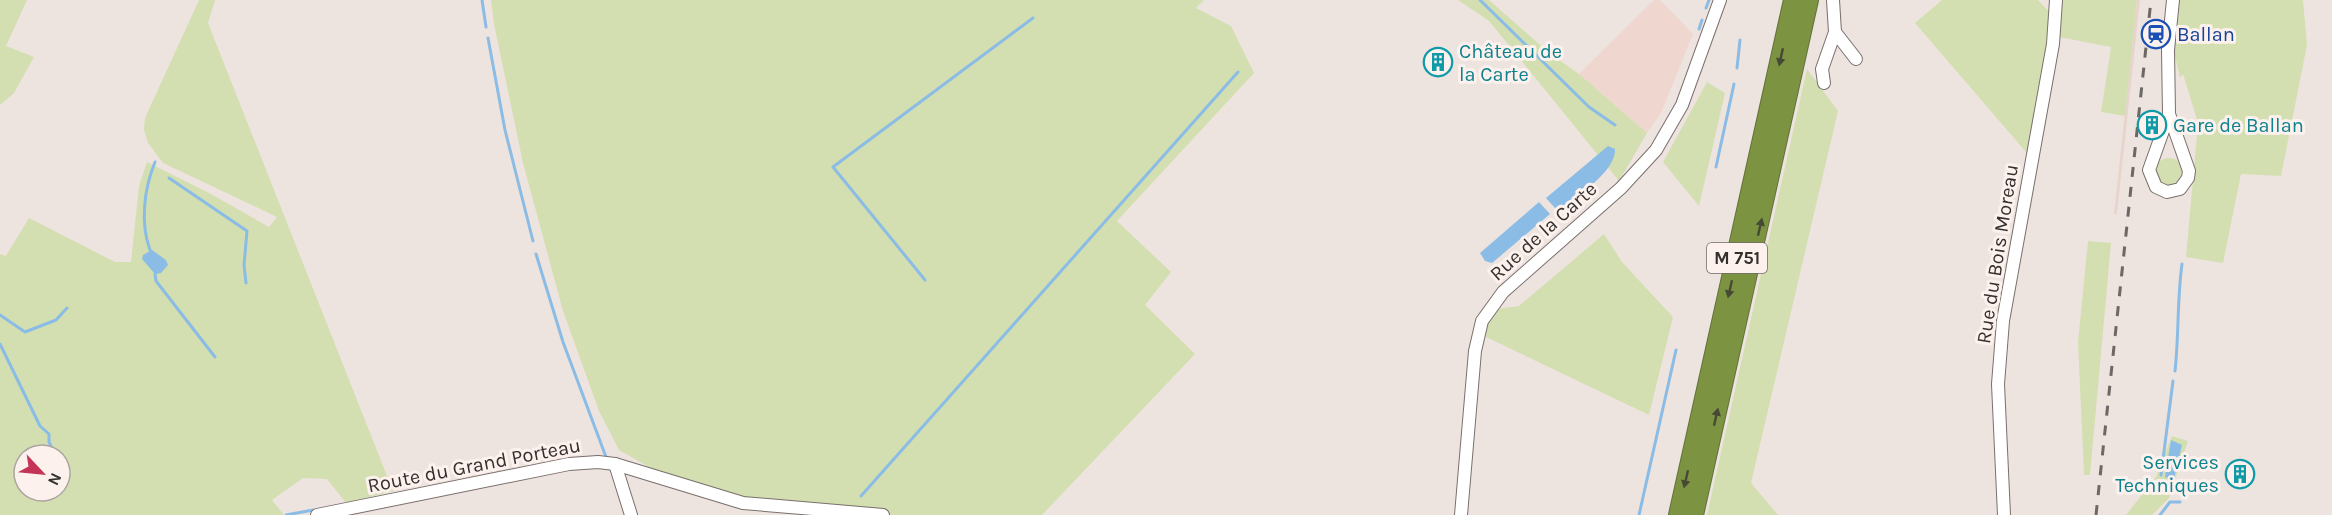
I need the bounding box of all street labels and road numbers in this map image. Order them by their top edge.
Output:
street label: Rue du Bois Moreau [1972,163,2023,345]
street label: Rue de la Carte [1485,177,1602,285]
road number: M 751 [1707,243,1767,273]
street label: Route du Grand Porteau [366,434,583,497]

